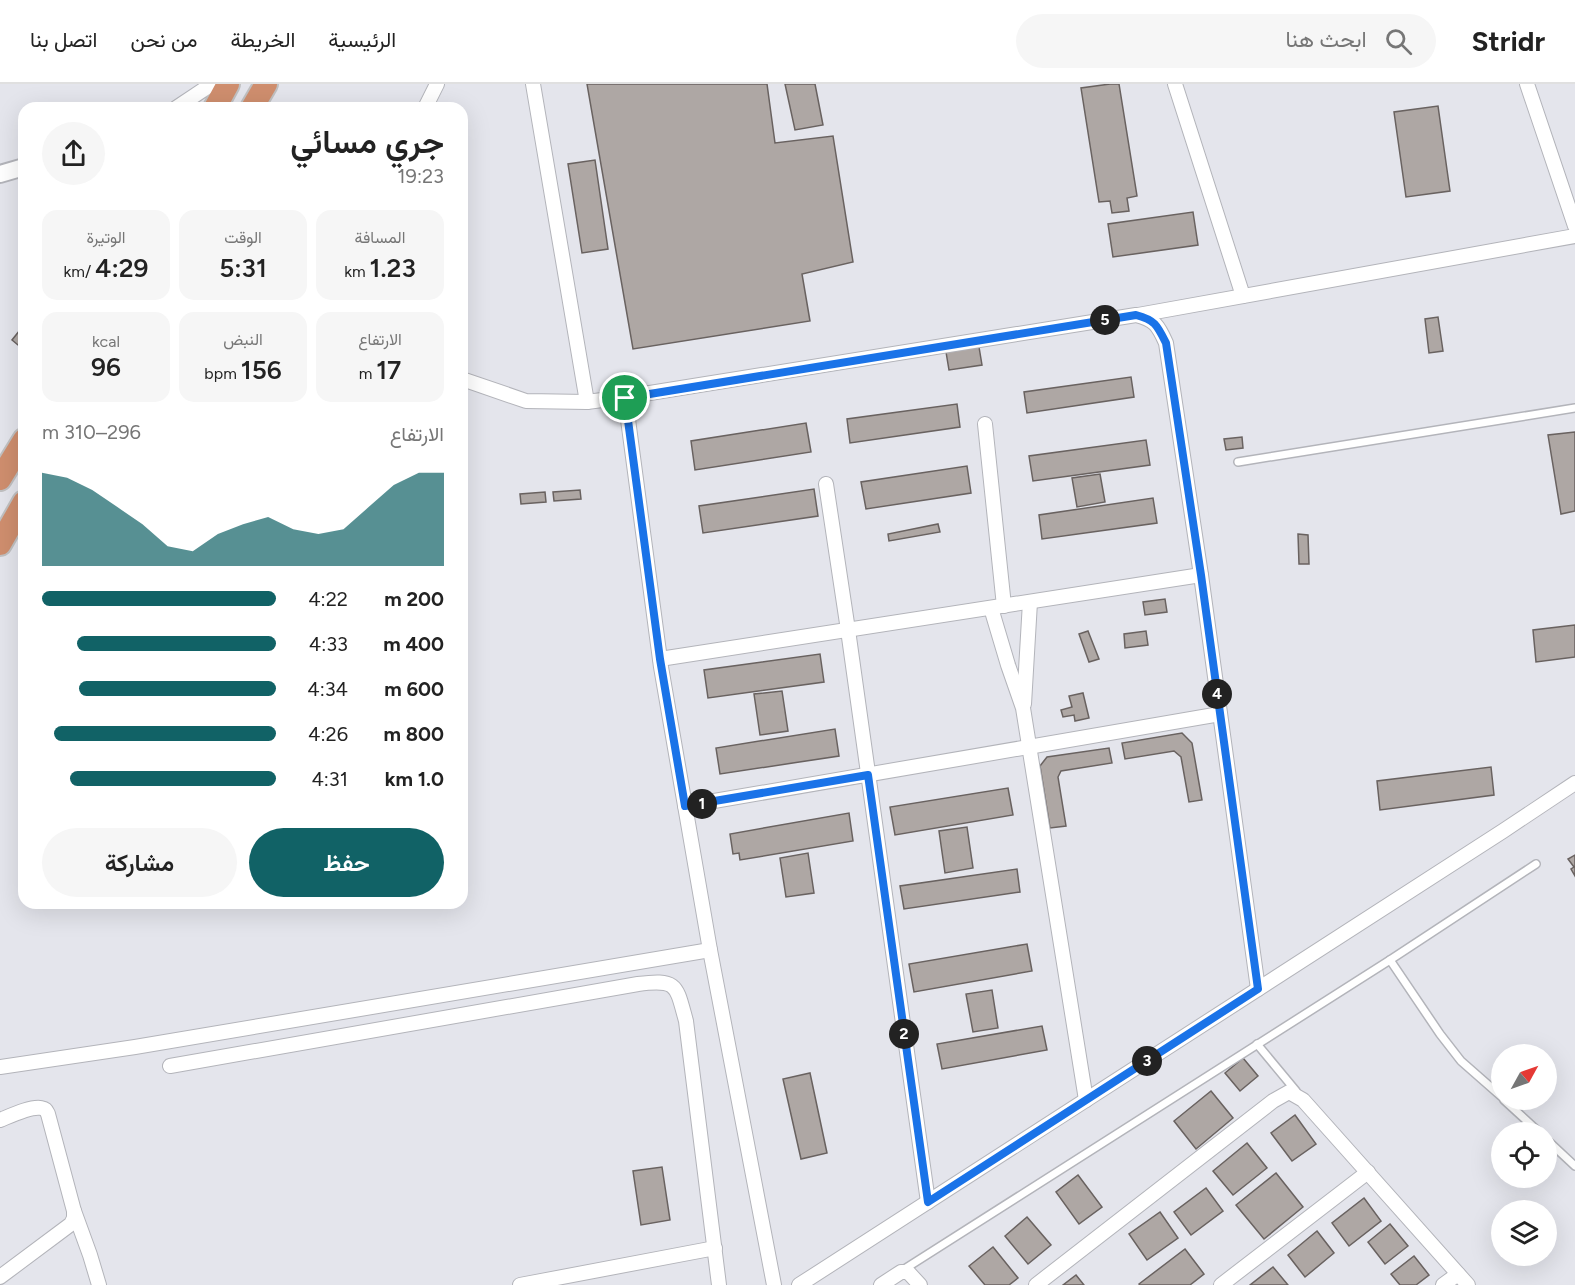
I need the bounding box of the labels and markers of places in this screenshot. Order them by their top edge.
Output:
pin: 5 [1090,305,1120,335]
pin [599,372,650,423]
pin: 4 [1202,679,1232,709]
pin: 1 [687,789,717,819]
pin: 2 [889,1019,919,1049]
pin: 3 [1132,1046,1162,1076]

